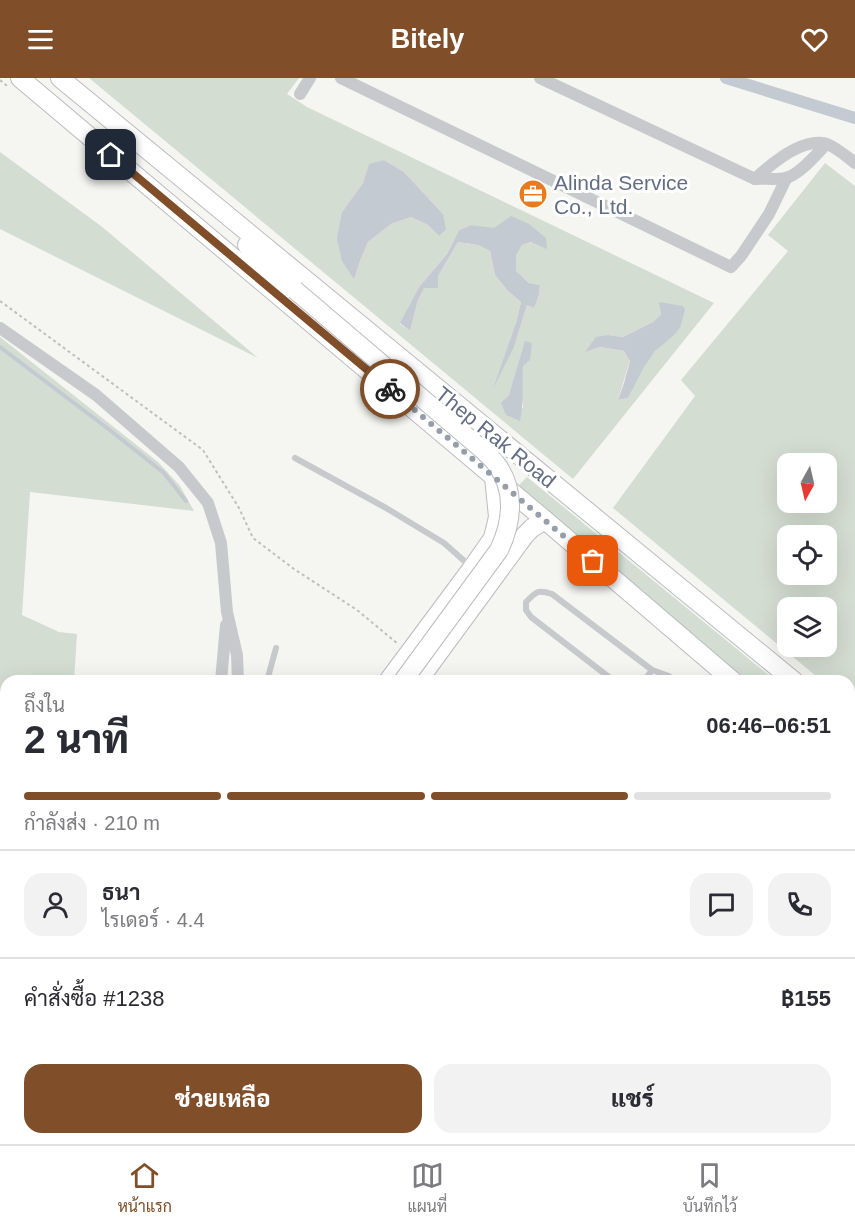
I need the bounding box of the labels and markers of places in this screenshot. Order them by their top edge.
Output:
pin [85,129,136,180]
place label: Alinda Service Co., Ltd. [554,171,688,218]
office icon: Alinda Service Co., Ltd. [517,178,549,210]
pin [567,535,618,586]

